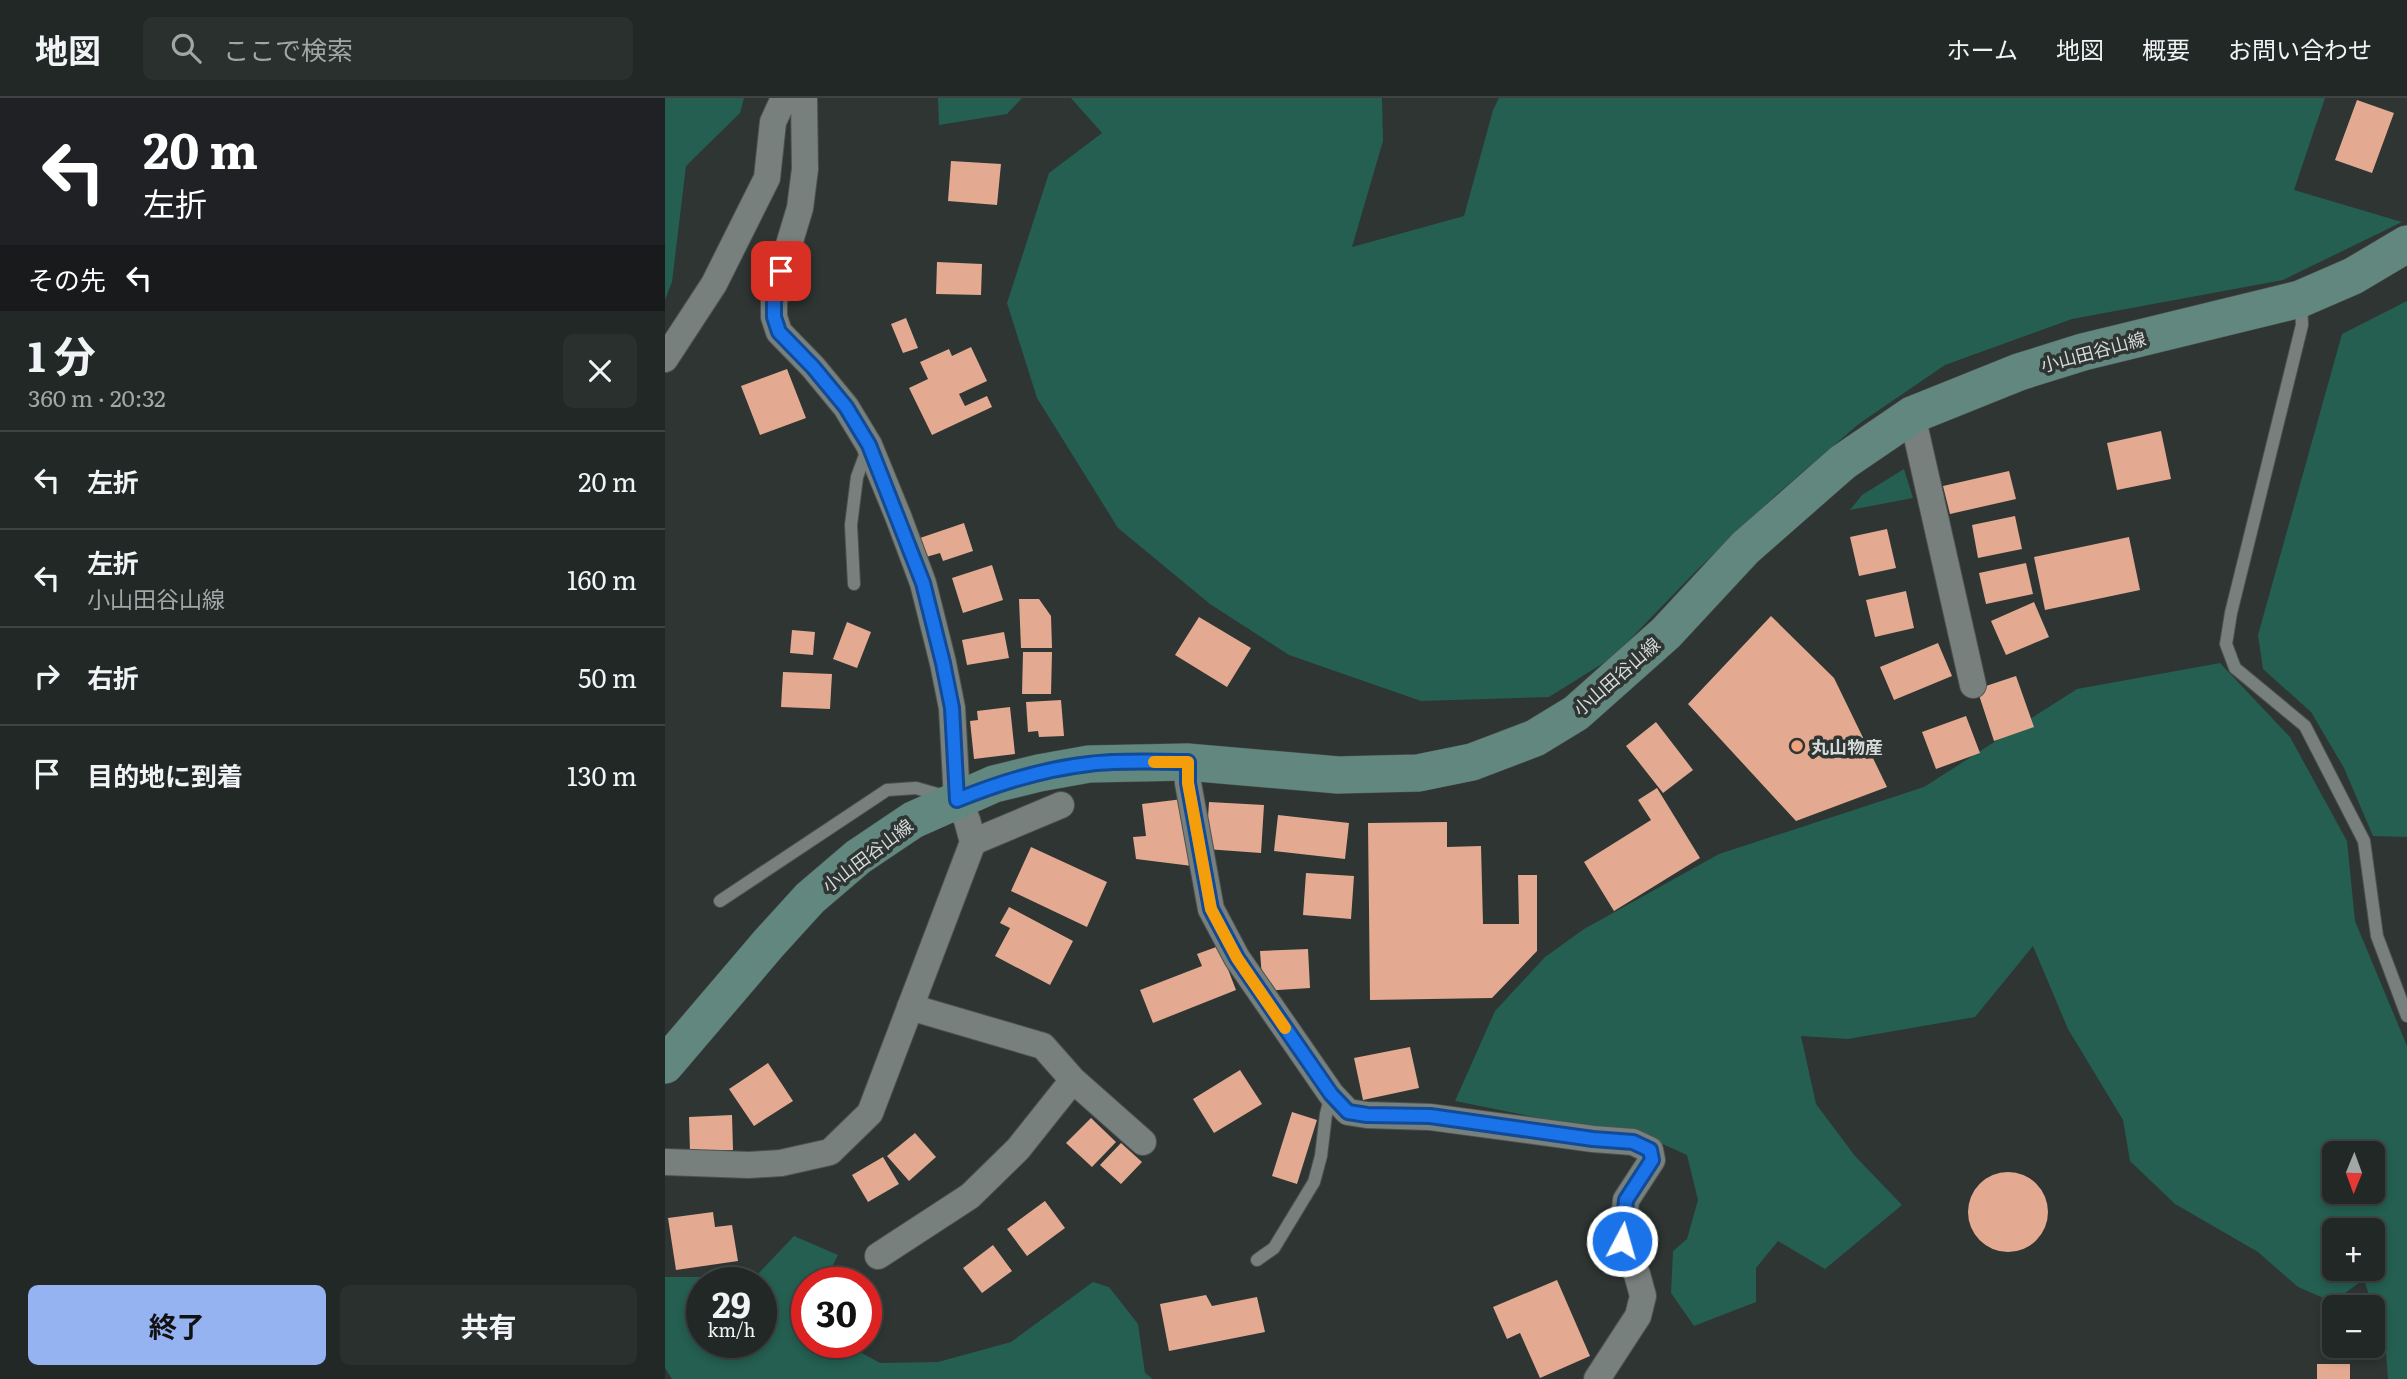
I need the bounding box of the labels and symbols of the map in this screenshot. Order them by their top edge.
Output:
pin [751,241,811,301]
street label: 小山田谷山線 [2037,324,2149,378]
street label: 小山田谷山線 [1566,630,1666,722]
place label: 丸山物産 [1811,733,1883,760]
marker: 丸山物産 [1789,738,1805,754]
street label: 小山田谷山線 [816,812,918,898]
north arrow [2322,1141,2385,1204]
position arrow [1585,1204,1659,1278]
speed limit sign: 30 [791,1267,882,1358]

